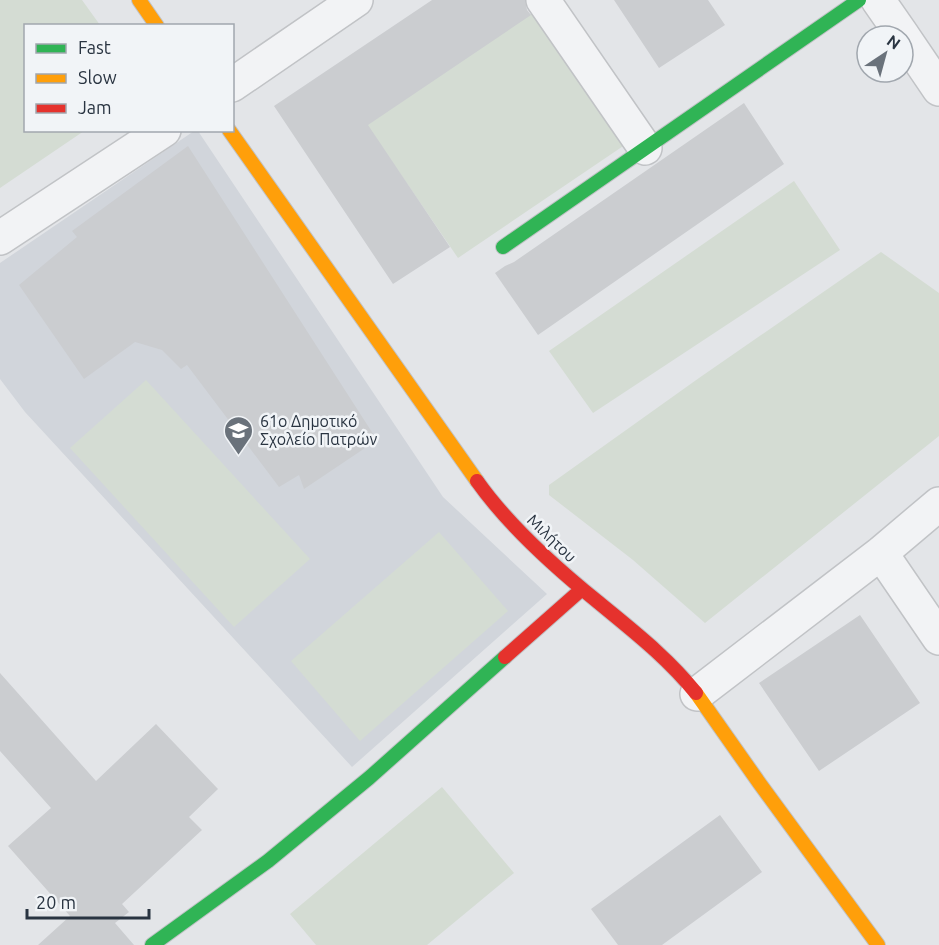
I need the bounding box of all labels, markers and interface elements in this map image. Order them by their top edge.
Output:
legend [24,24,234,132]
north arrow [855,24,915,84]
text: N [884,31,904,53]
text: Fast [78,37,111,57]
text: Slow [78,67,117,87]
text: Jam [78,97,112,117]
place label: 61ο Δημοτικό Σχολείο Πατρών [260,412,378,448]
school or university icon: 61ο Δημοτικό Σχολείο Πατρών [223,414,255,456]
street label: Μιλήτου [524,510,580,566]
scale bar [27,882,148,920]
text: 20 m [36,892,76,912]

